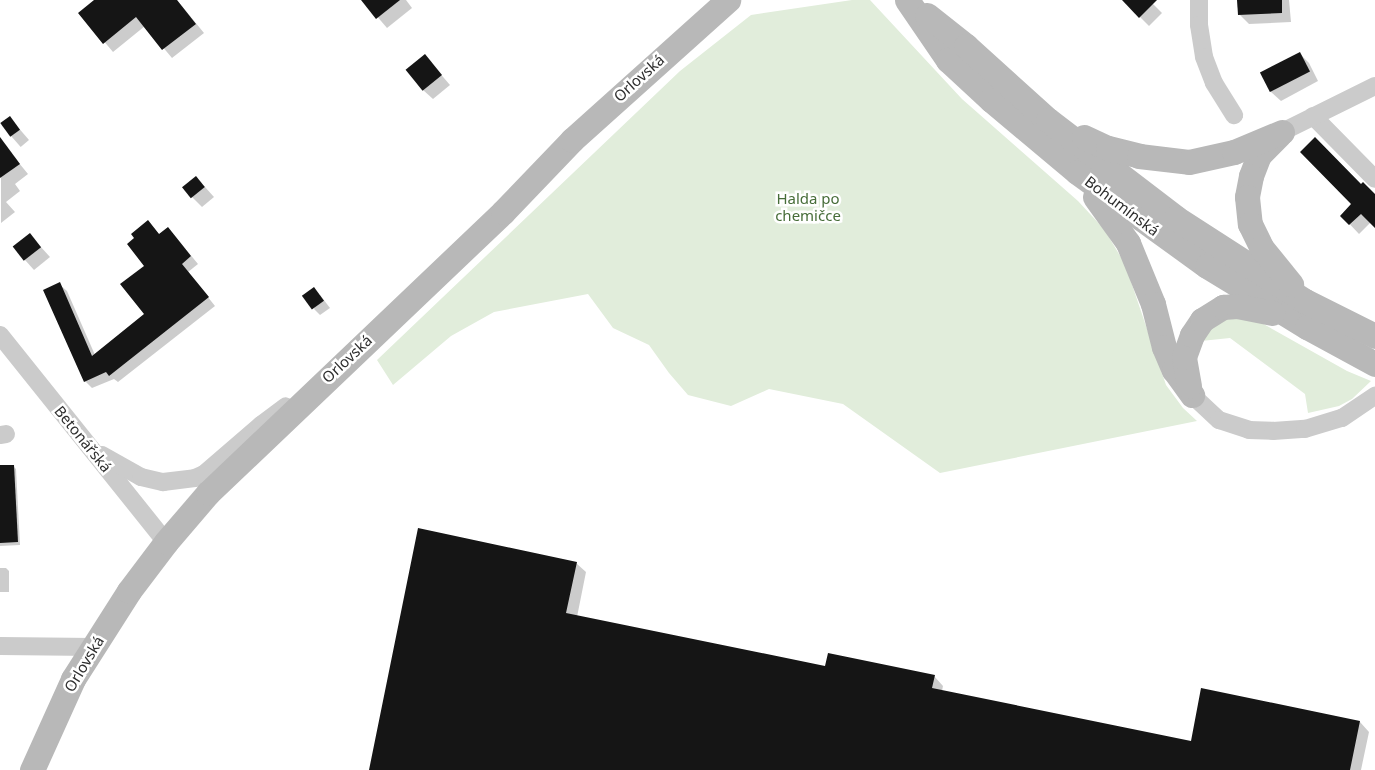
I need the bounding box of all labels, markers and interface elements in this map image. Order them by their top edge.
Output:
street label: Orlovská [610,51,668,105]
street label: Bohumínská [1081,172,1163,240]
park label: Halda po chemičce [775,189,841,224]
street label: Orlovská [318,331,376,387]
street label: Betonářská [51,402,115,476]
street label: Orlovská [60,633,108,695]

